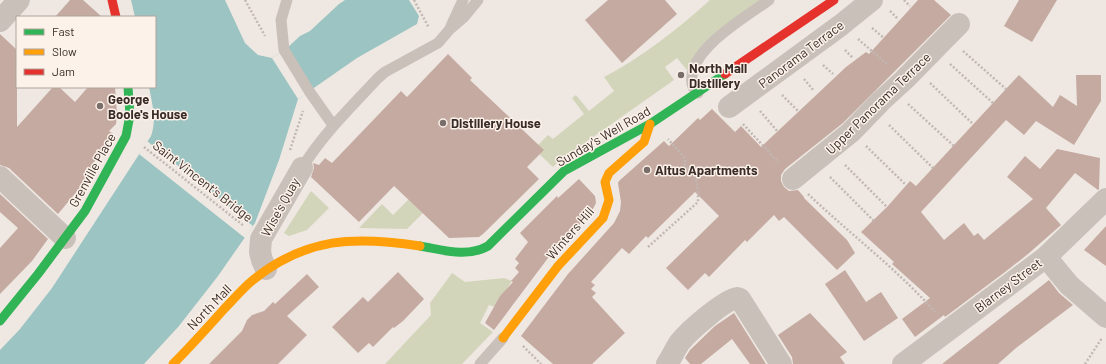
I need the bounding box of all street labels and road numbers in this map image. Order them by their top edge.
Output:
street label: Panorama Terrace [755,17,847,91]
street label: Upper Panorama Terrace [822,49,934,157]
street label: Sunday's Well Road [553,102,653,170]
street label: Grenville Place [65,130,119,210]
street label: Saint Vincent's Bridge [150,137,256,225]
street label: Wise's Quay [257,175,303,239]
street label: Winters Hill [543,203,597,263]
street label: Blarney Street [971,254,1045,316]
street label: North Mall [183,281,235,333]

